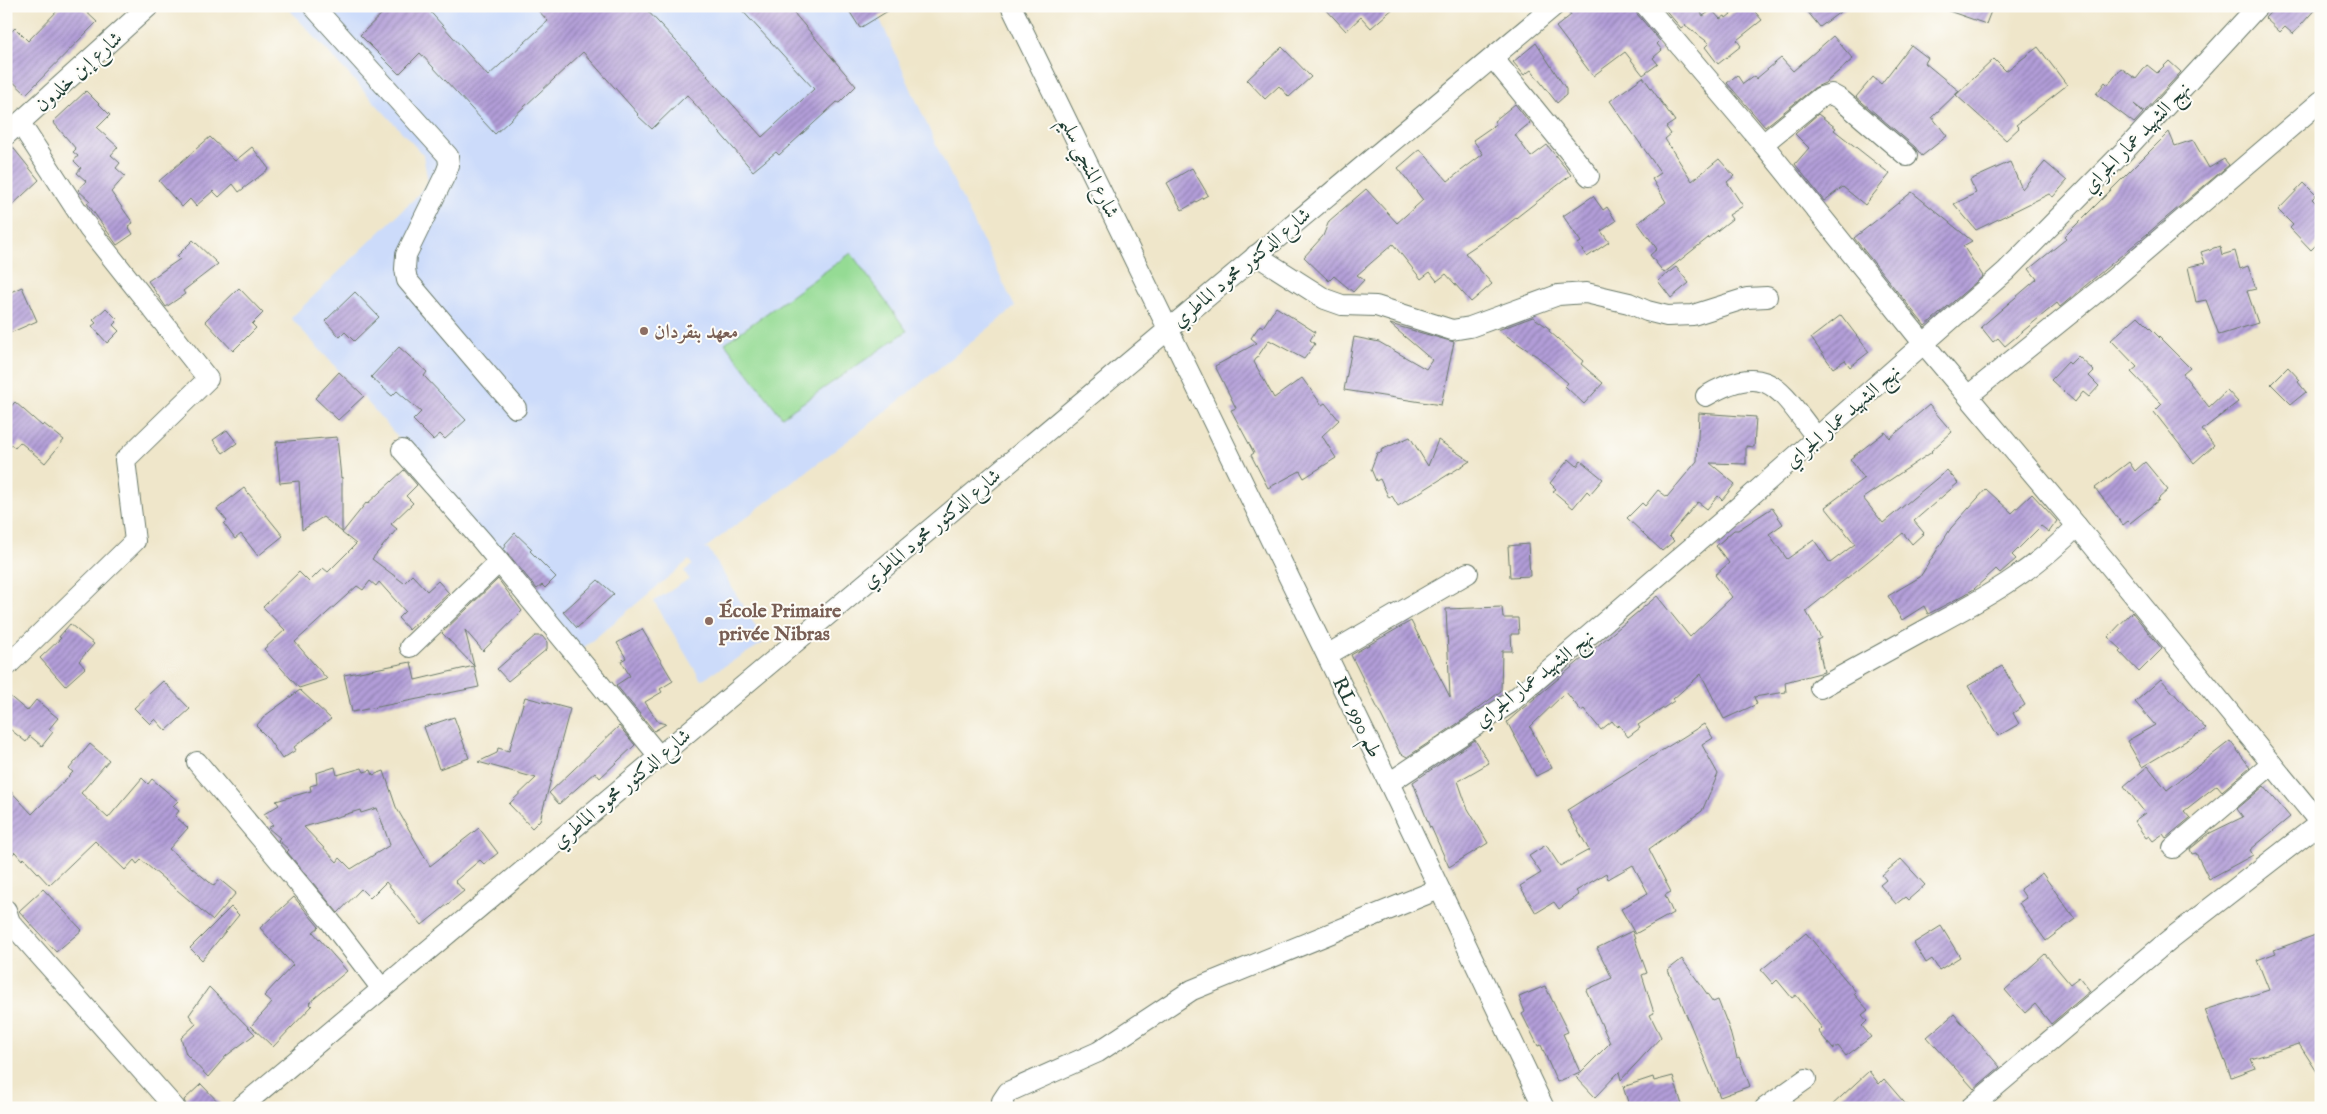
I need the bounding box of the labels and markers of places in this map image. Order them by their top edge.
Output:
place label: معهد بنقردان [654,320,738,345]
marker: معهد بنقردان [638,325,650,337]
place label: École Primaire privée Nibras [718,599,842,647]
marker: École Primaire privée Nibras [703,615,715,627]

